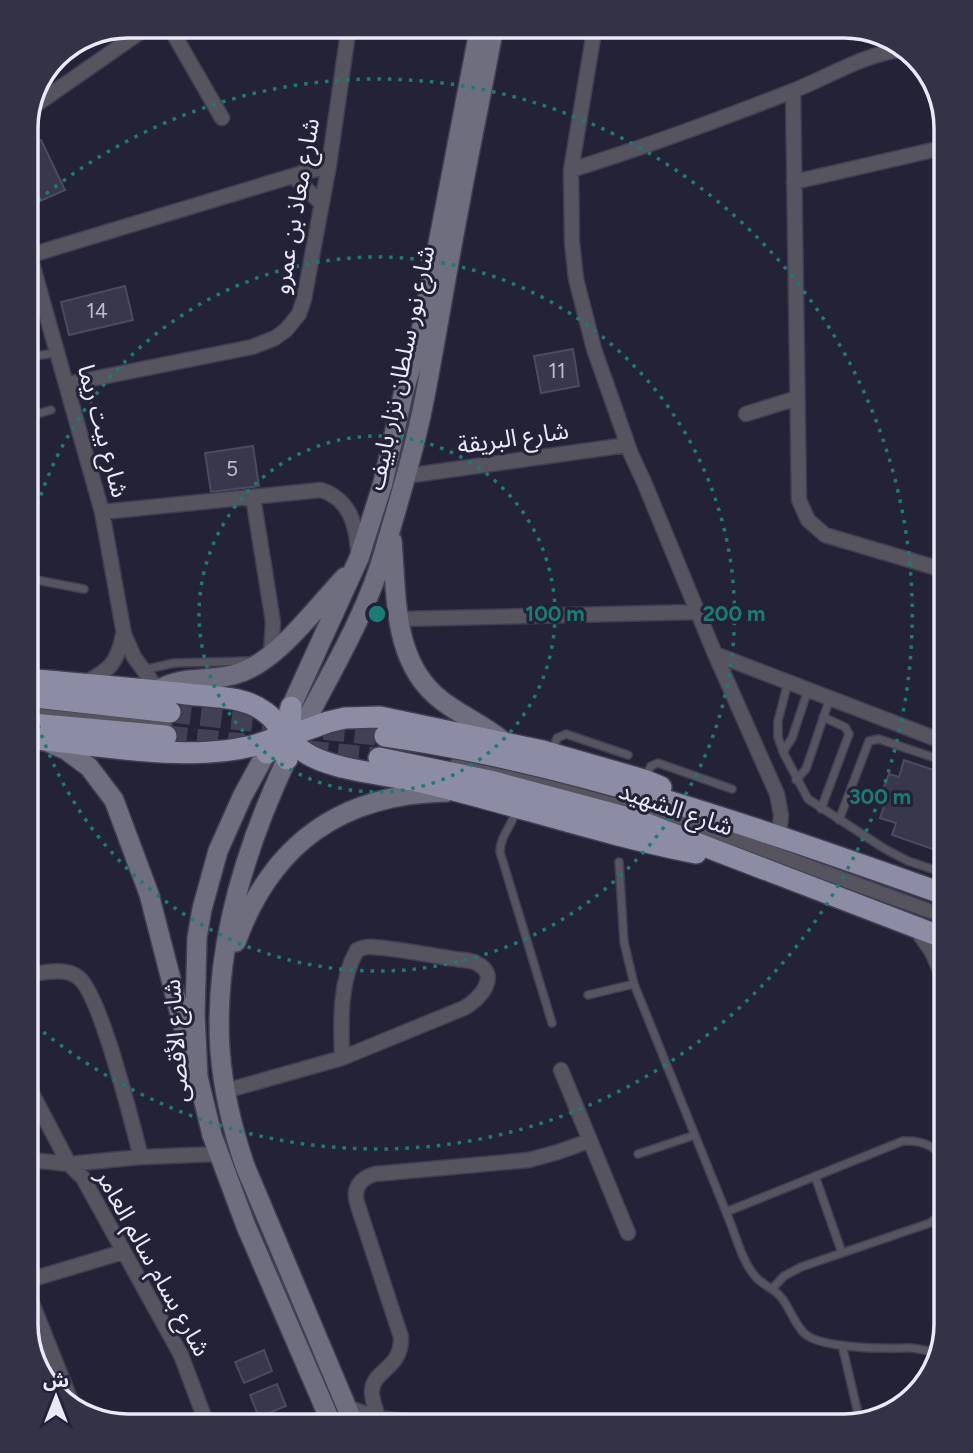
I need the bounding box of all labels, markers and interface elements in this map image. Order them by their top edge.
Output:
street label: شارع معاذ بن عمرو [266,116,328,297]
street label: شارع نور سلطان نزار باييف [360,243,444,493]
house number: 14 [86,298,108,323]
house number: 11 [548,358,566,383]
street label: شارع بيت ريما [69,361,135,501]
street label: شارع البريقة [455,415,571,463]
house number: 5 [226,456,238,481]
text: 100 m [525,601,585,626]
text: 200 m [703,601,765,626]
centre of rings [365,602,389,626]
street label: شارع الشهيد [614,775,737,844]
text: 300 m [849,784,911,809]
street label: شارع الأقصى [157,978,197,1104]
street label: شارع بسام سالم العامر [86,1163,217,1363]
north arrow [21,1362,91,1432]
text: ش [43,1369,69,1392]

